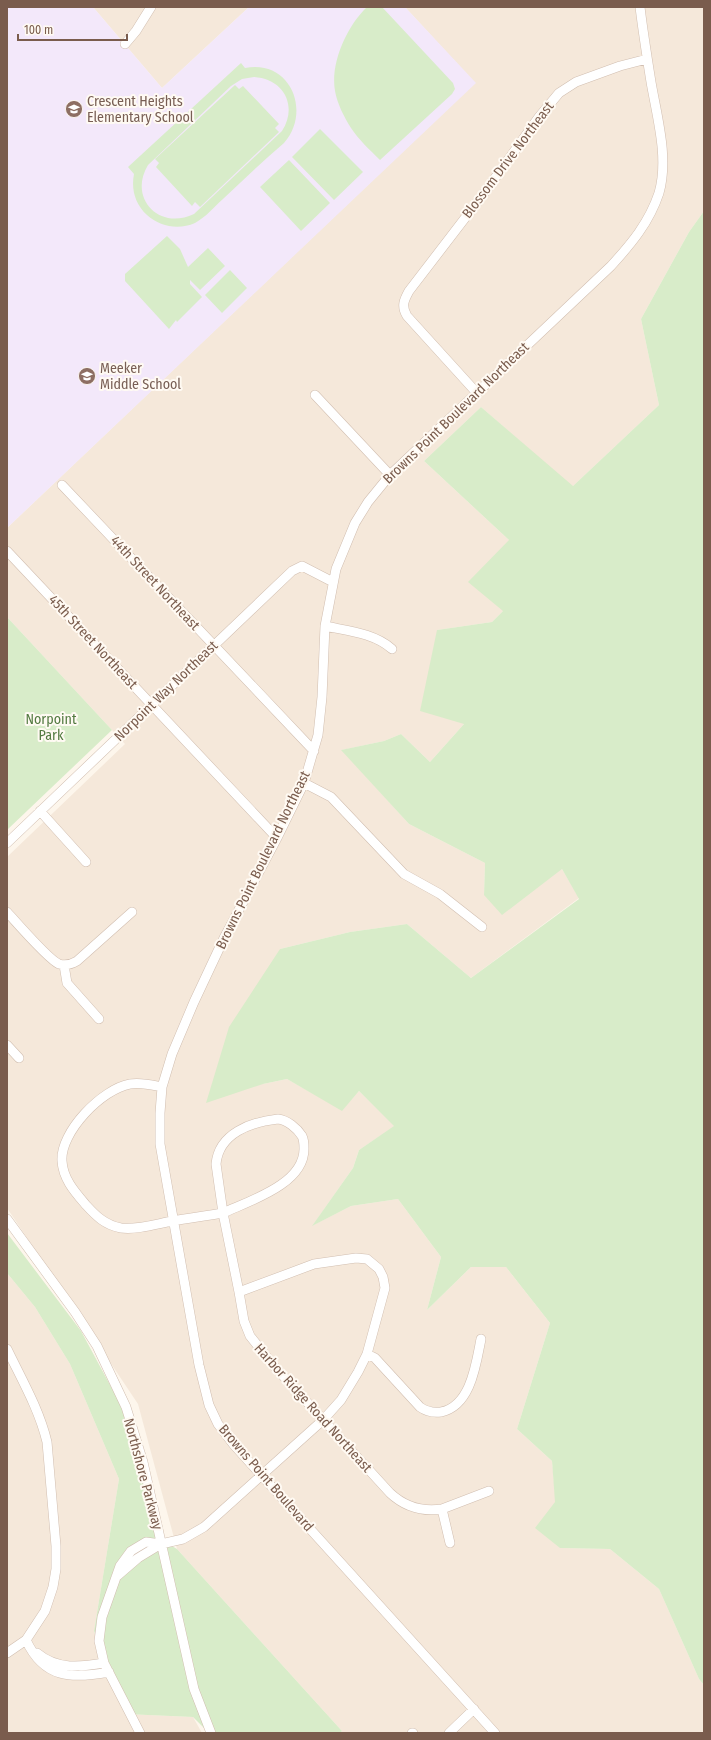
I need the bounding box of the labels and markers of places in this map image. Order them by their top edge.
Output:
place label: Crescent Heights Elementary School [87,93,194,126]
school or university icon: Crescent Heights Elementary School [64,99,84,119]
place label: Meeker Middle School [100,360,181,393]
school or university icon: Meeker Middle School [77,366,97,386]

